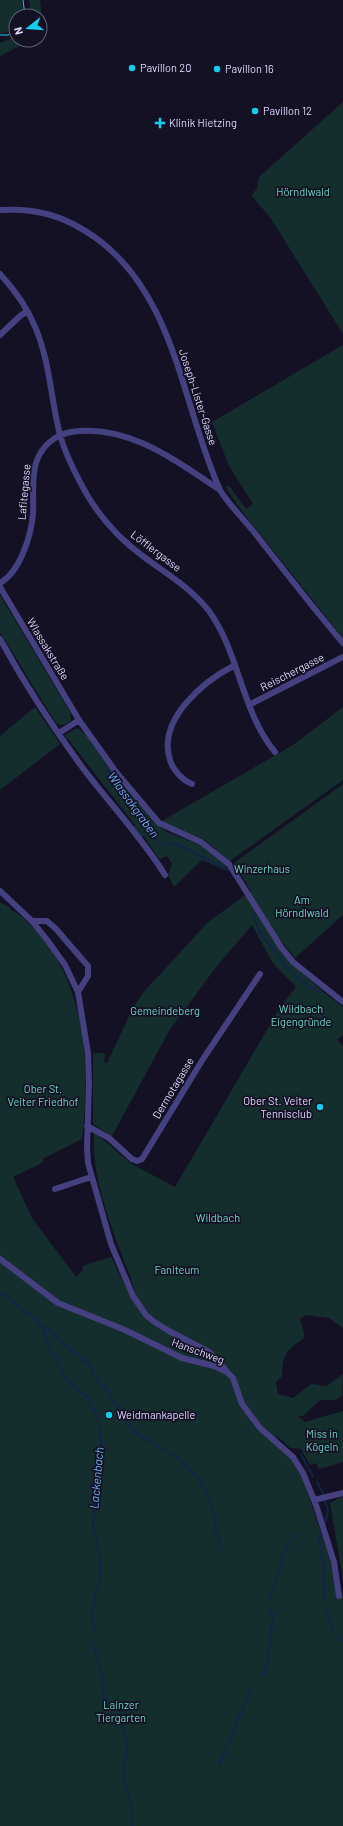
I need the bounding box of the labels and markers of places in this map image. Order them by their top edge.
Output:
place label: Pavillon 20 [140,61,191,74]
place label: Pavillon 16 [225,62,274,75]
marker: Pavillon 20 [127,63,137,73]
marker: Pavillon 16 [212,64,222,74]
place label: Pavillon 12 [263,104,312,117]
marker: Pavillon 12 [250,106,260,116]
place label: Klinik Hietzing [169,116,237,129]
marker: Klinik Hietzing [154,117,166,129]
place label: Ober St. Veiter Tennisclub [243,1094,312,1120]
marker: Ober St. Veiter Tennisclub [315,1102,325,1112]
place label: Weidmankapelle [117,1408,195,1421]
marker: Weidmankapelle [104,1410,114,1420]

